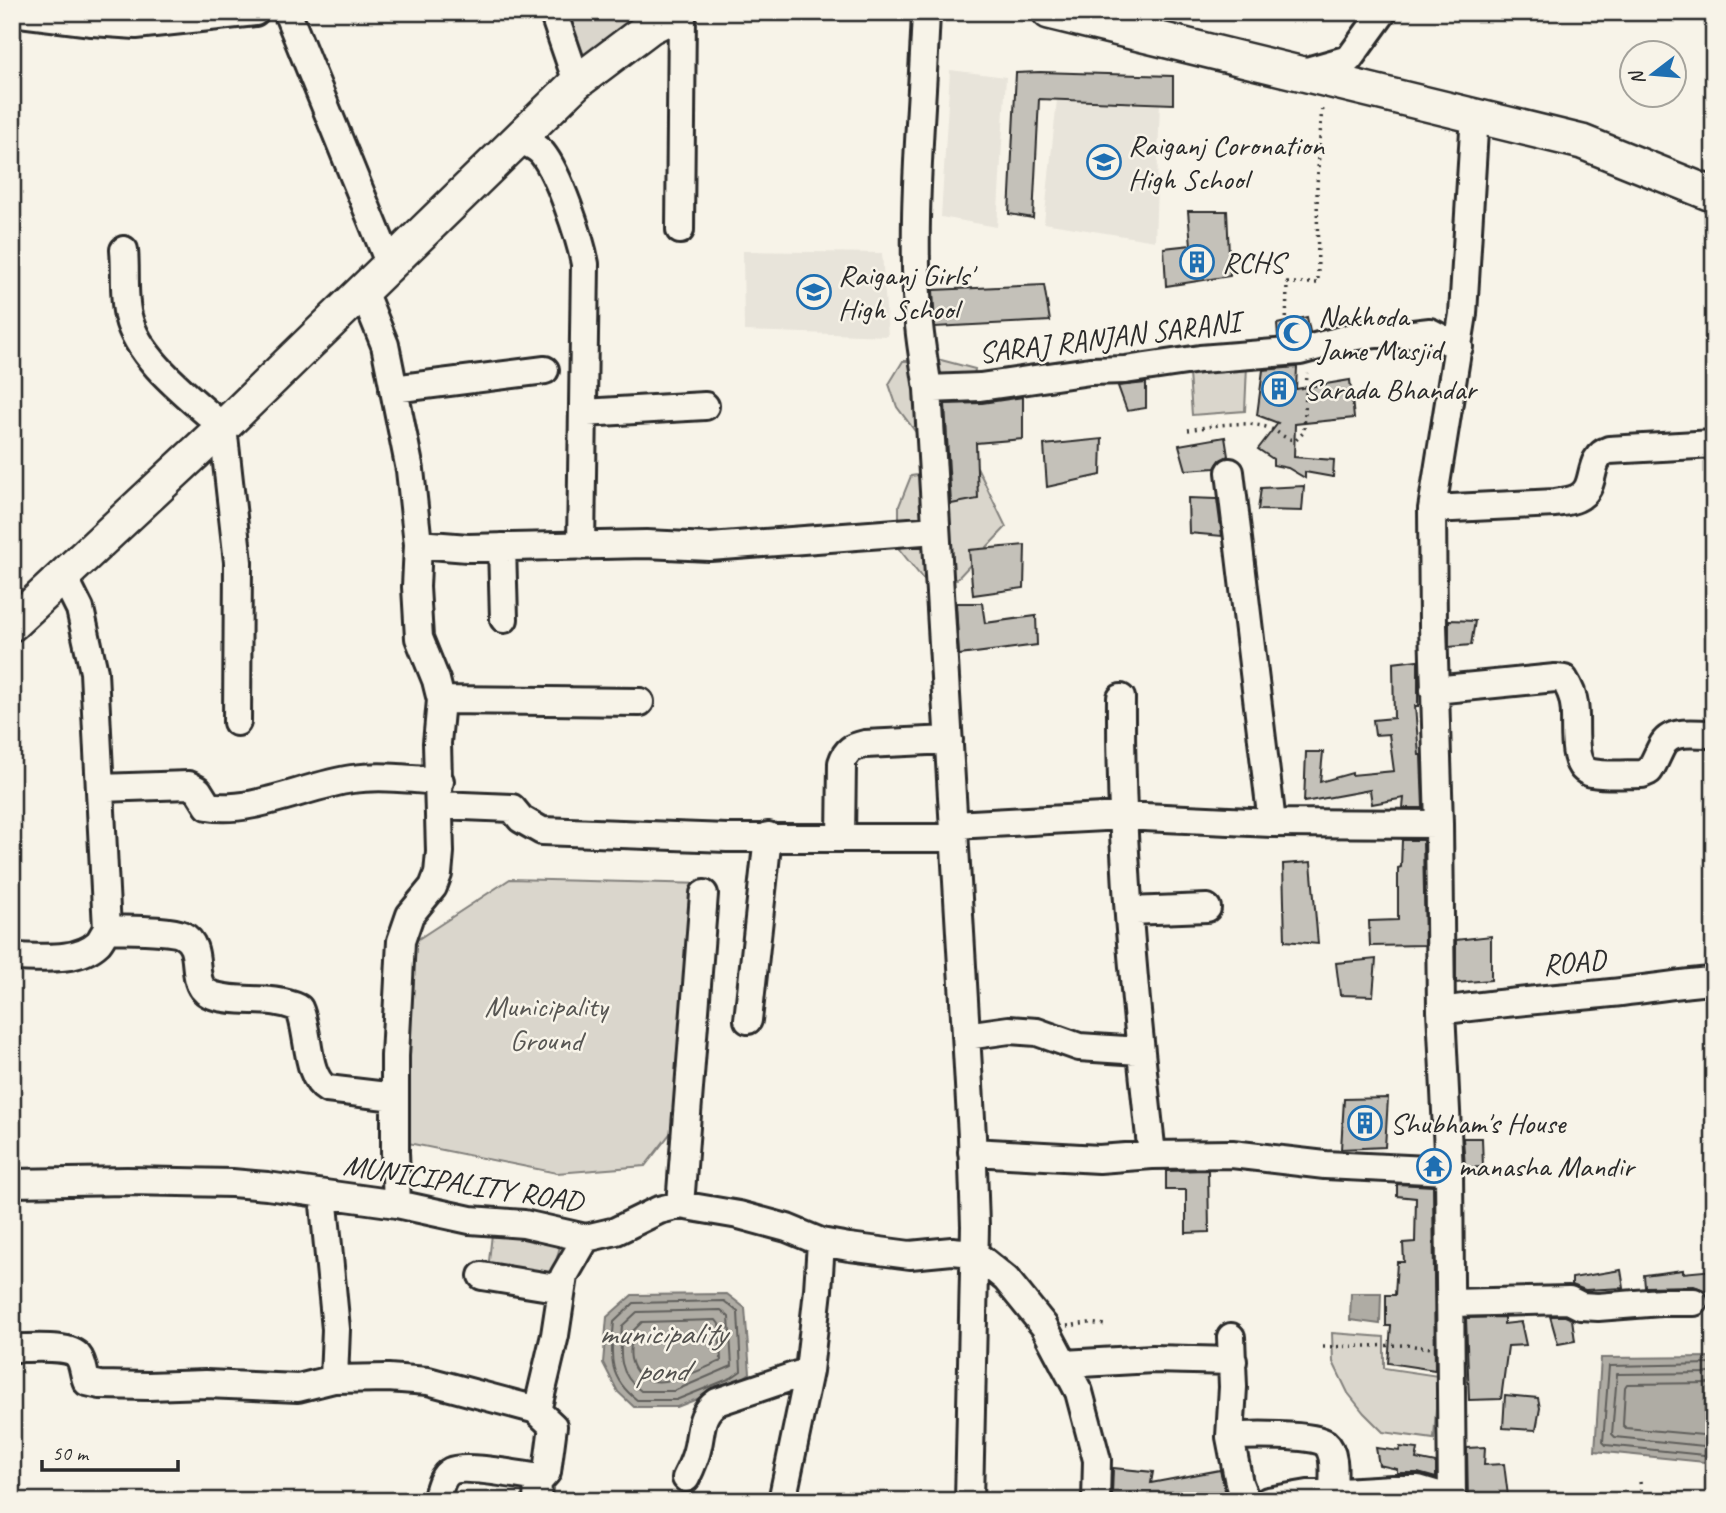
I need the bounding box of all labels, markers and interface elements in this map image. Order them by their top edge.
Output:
north arrow [1618,38,1688,108]
text: N [1624,66,1651,87]
place label: Raiganj Coronation High School [1128,126,1325,198]
school or university icon: Raiganj Coronation High School [1085,143,1123,181]
building icon: RCHS [1178,243,1216,281]
place label: RCHS [1222,243,1289,281]
place label: Raiganj Girls' High School [838,256,978,328]
school or university icon: Raiganj Girls' High School [795,273,833,311]
place label: Nakhoda Jame Masjid [1316,297,1446,369]
street label: SARAJ RANJAN SARANI [976,301,1248,372]
mosque icon: Nakhoda Jame Masjid [1275,314,1313,352]
building icon: Sarada Bhandar [1260,370,1298,408]
place label: Sarada Bhandar [1304,370,1478,408]
street label: ROAD [1541,940,1610,984]
park label: Municipality Ground [485,987,610,1059]
building icon: Shubham's House [1346,1104,1384,1142]
place label: Shubham's House [1390,1104,1568,1142]
street label: MUNICIPALITY ROAD [341,1145,588,1221]
temple icon: manasha Mandir [1415,1147,1453,1185]
place label: manasha Mandir [1458,1147,1637,1185]
water label: municipality pond [598,1313,731,1391]
scale bar [42,1429,178,1473]
text: 50 m [52,1440,90,1466]

